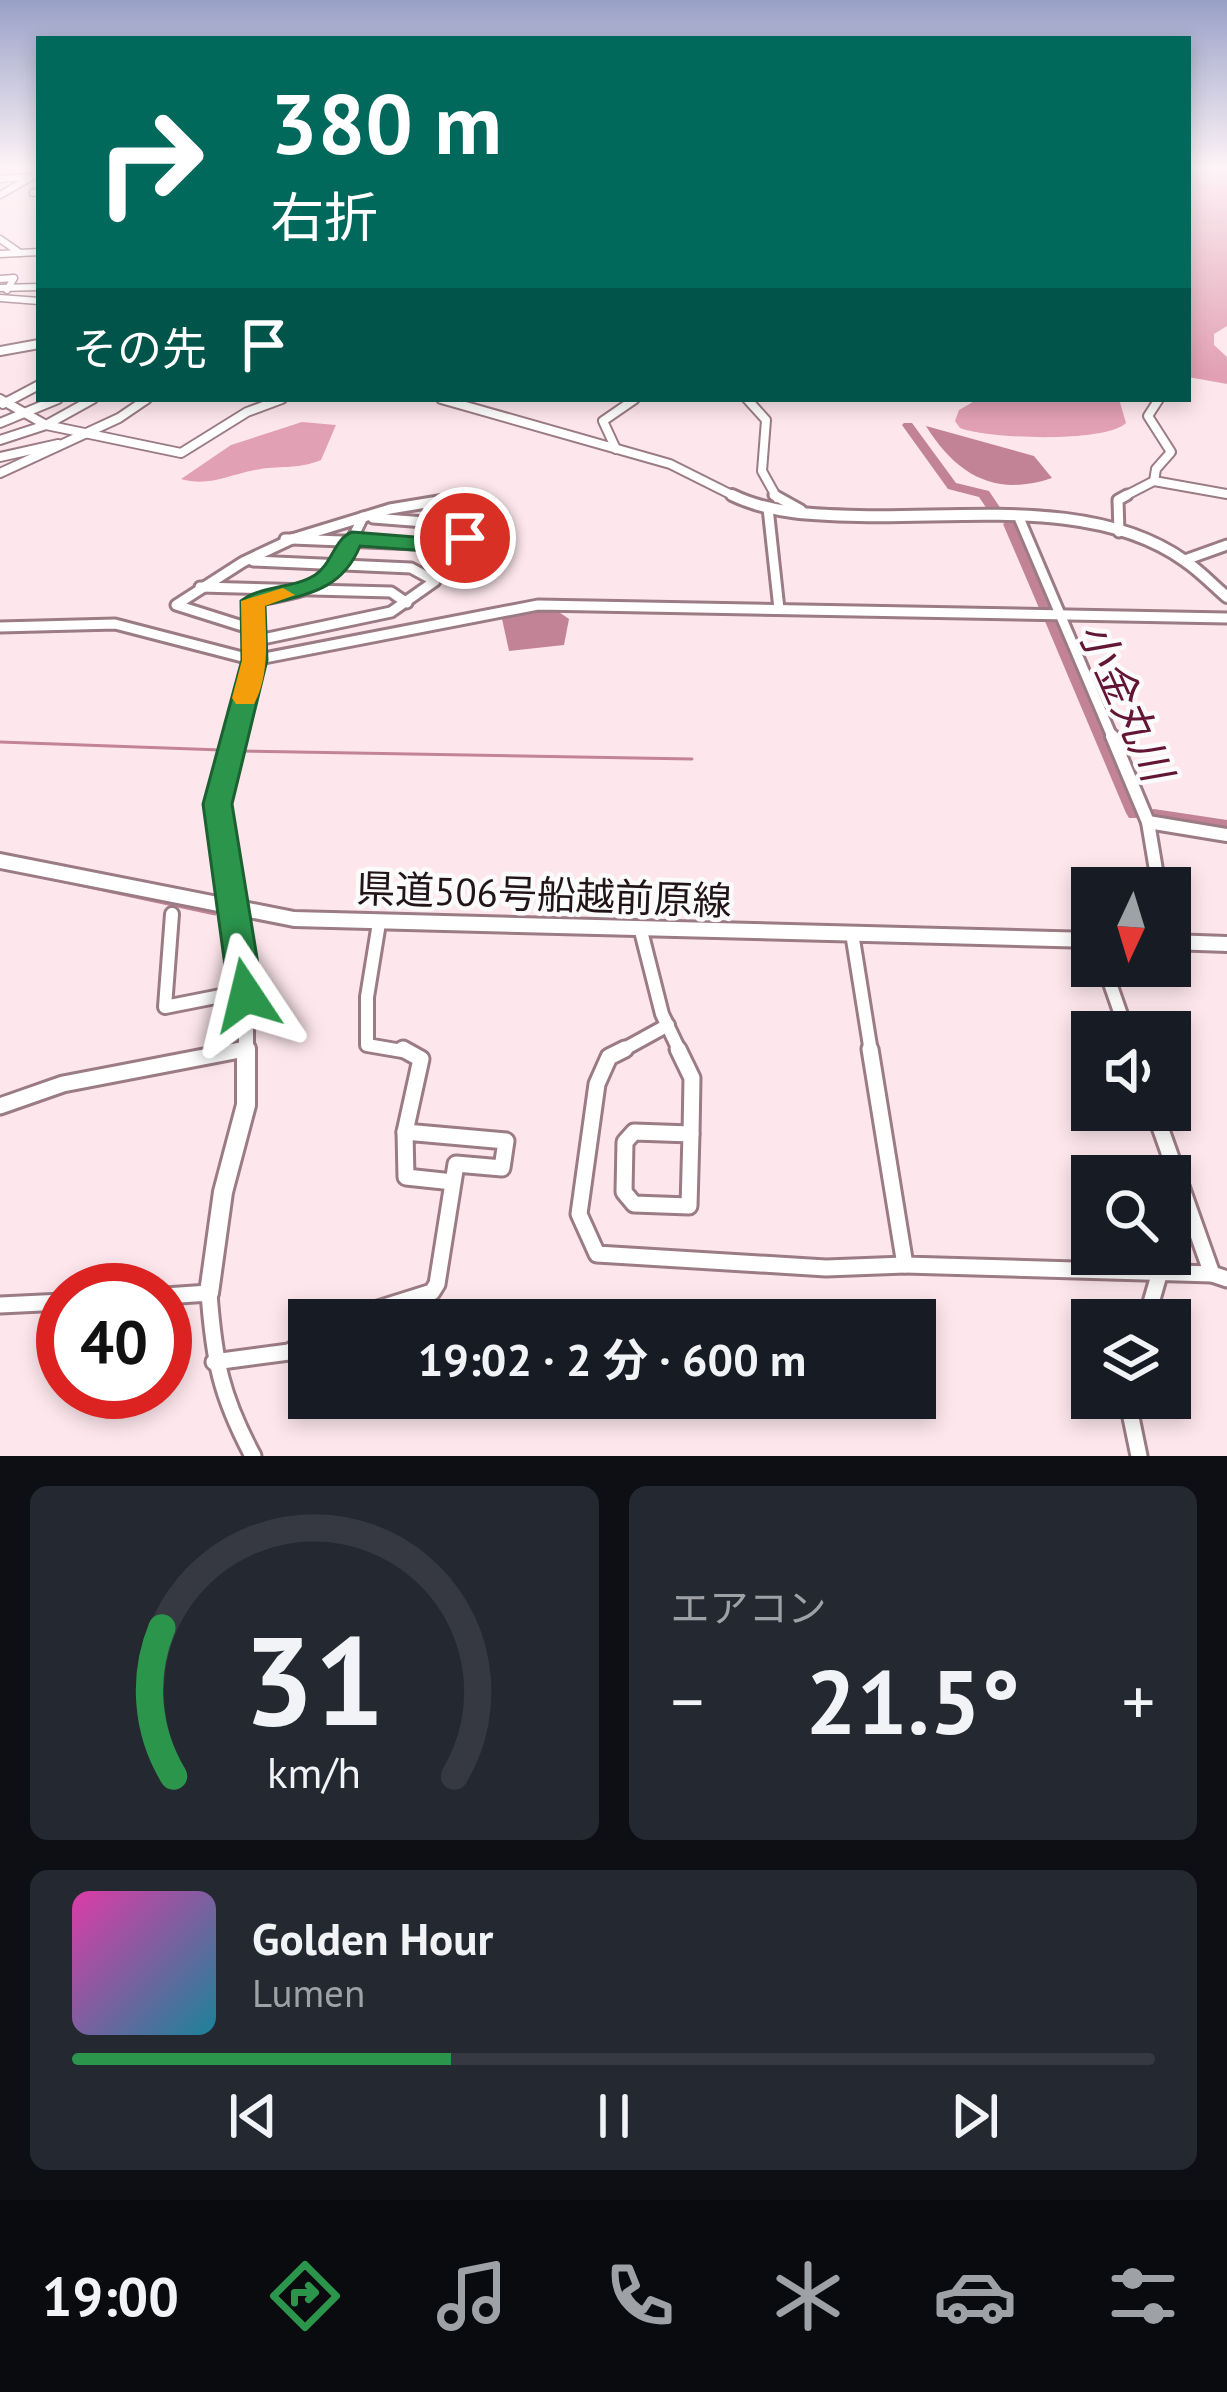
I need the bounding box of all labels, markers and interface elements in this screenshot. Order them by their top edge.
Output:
text: 380 m [270,68,502,177]
icon: right [72,84,228,240]
text: 右折 [270,182,378,252]
icon: arrive [231,312,297,378]
text: その先 [72,319,207,377]
pin [414,487,516,589]
icon: arrive [432,505,498,571]
water label: 小金丸川 [1067,613,1187,793]
street label: 県道506号船越前原線 [355,862,733,926]
north arrow [1071,867,1191,987]
map controls [1071,867,1191,1419]
position arrow [183,932,309,1058]
button: sound [1071,1011,1191,1131]
button: search [1071,1155,1191,1275]
speed limit sign: 40 [36,1263,192,1419]
button: layers [1071,1299,1191,1419]
text: 19:02 · 2 分 · 600 m [418,1330,806,1388]
text: エアコン [671,1582,827,1633]
text: 31 [243,1598,385,1759]
text: 21.5° [805,1642,1020,1759]
text: − [671,1658,704,1743]
text: + [1122,1658,1155,1743]
text: km/h [267,1744,361,1800]
text: Golden Hour [252,1909,493,1967]
text: Lumen [252,1967,365,2018]
icon: previous [220,2083,286,2149]
icon: pause [581,2083,647,2149]
icon: next [942,2083,1008,2149]
icon: directions [263,2254,347,2338]
icon: music [430,2254,514,2338]
icon: phone [598,2254,682,2338]
icon: climate [766,2254,850,2338]
icon: car [933,2254,1017,2338]
icon: filters [1101,2254,1185,2338]
text: 19:00 [42,2261,179,2331]

